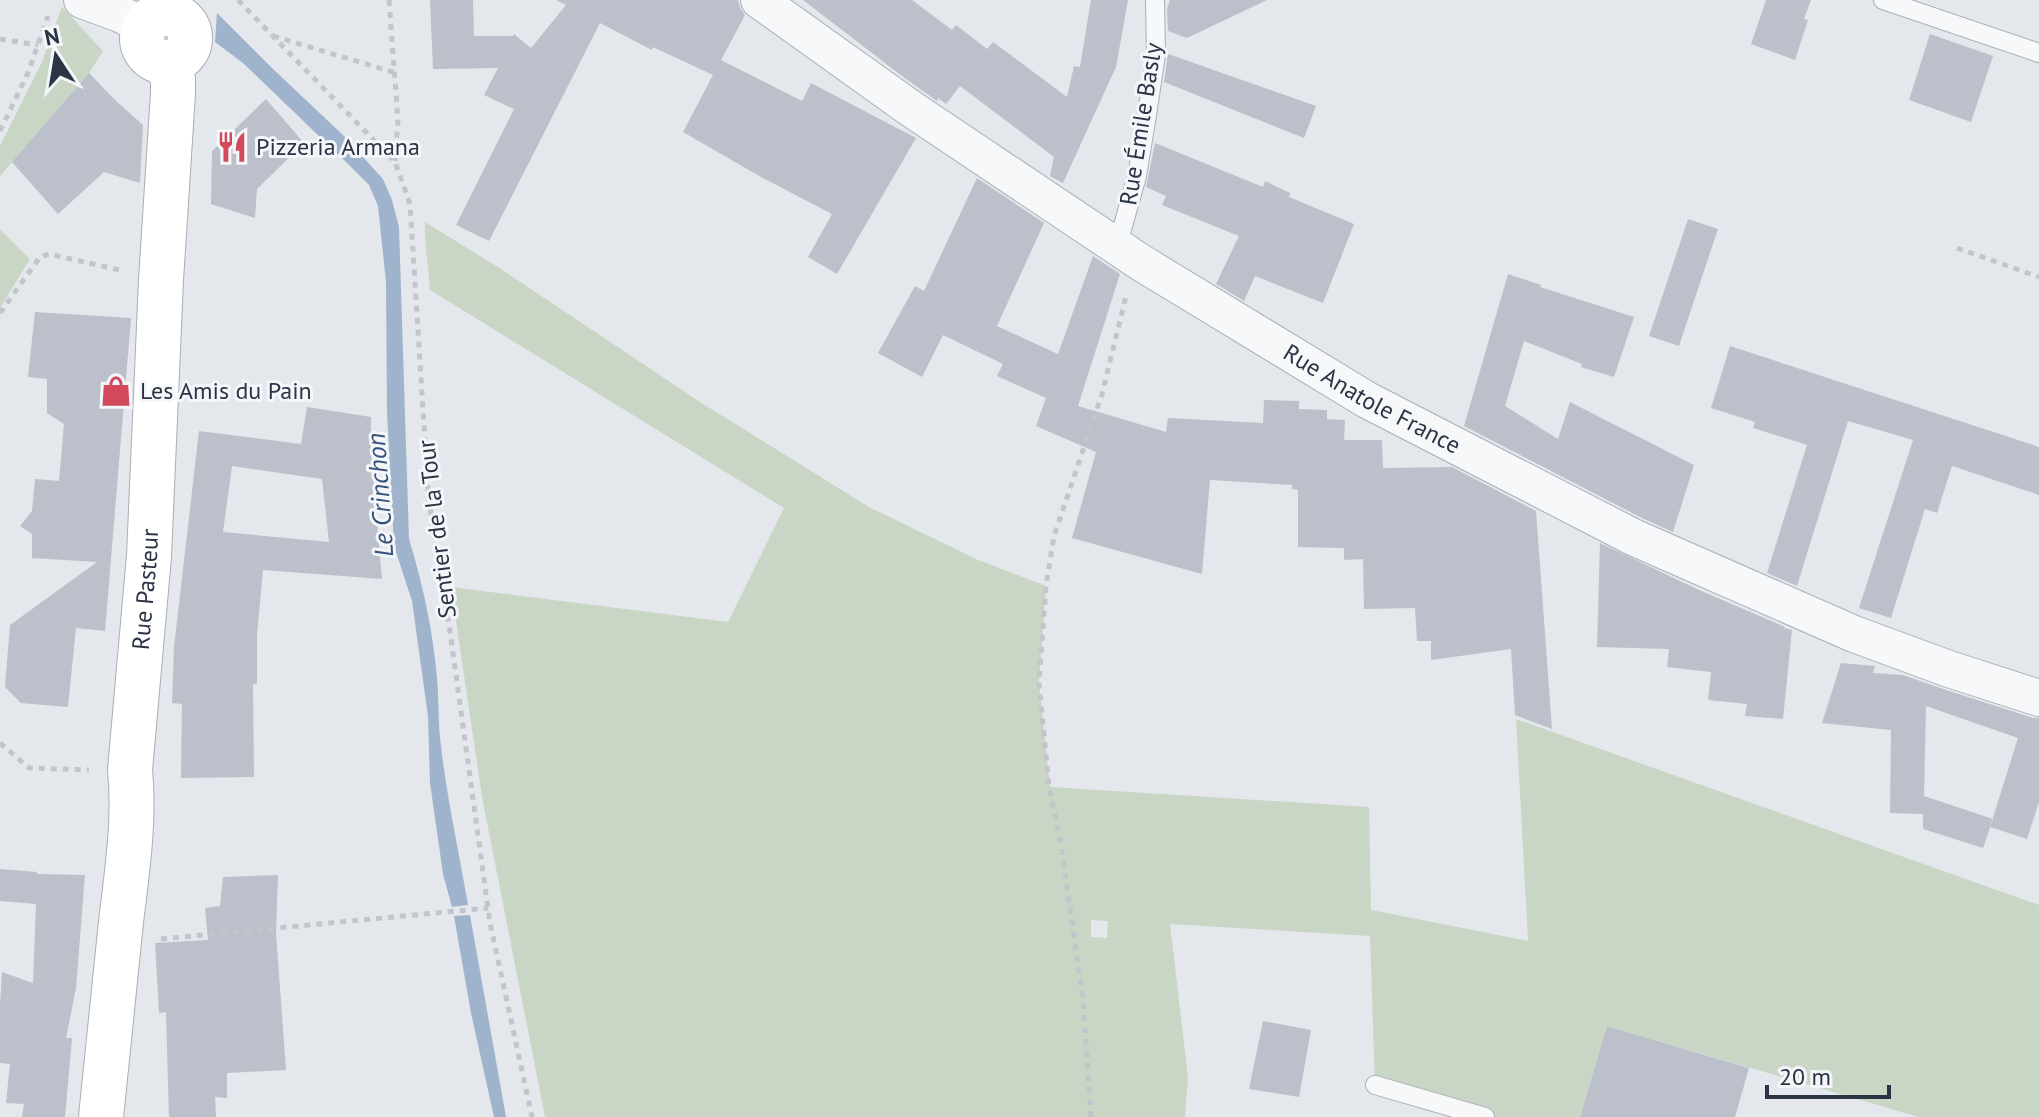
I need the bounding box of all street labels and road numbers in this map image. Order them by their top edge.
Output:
street label: Rue Émile Basly [1112,40,1169,207]
street label: Rue Anatole France [1278,337,1466,461]
street label: Sentier de la Tour [410,438,463,620]
street label: Rue Pasteur [125,528,165,651]

